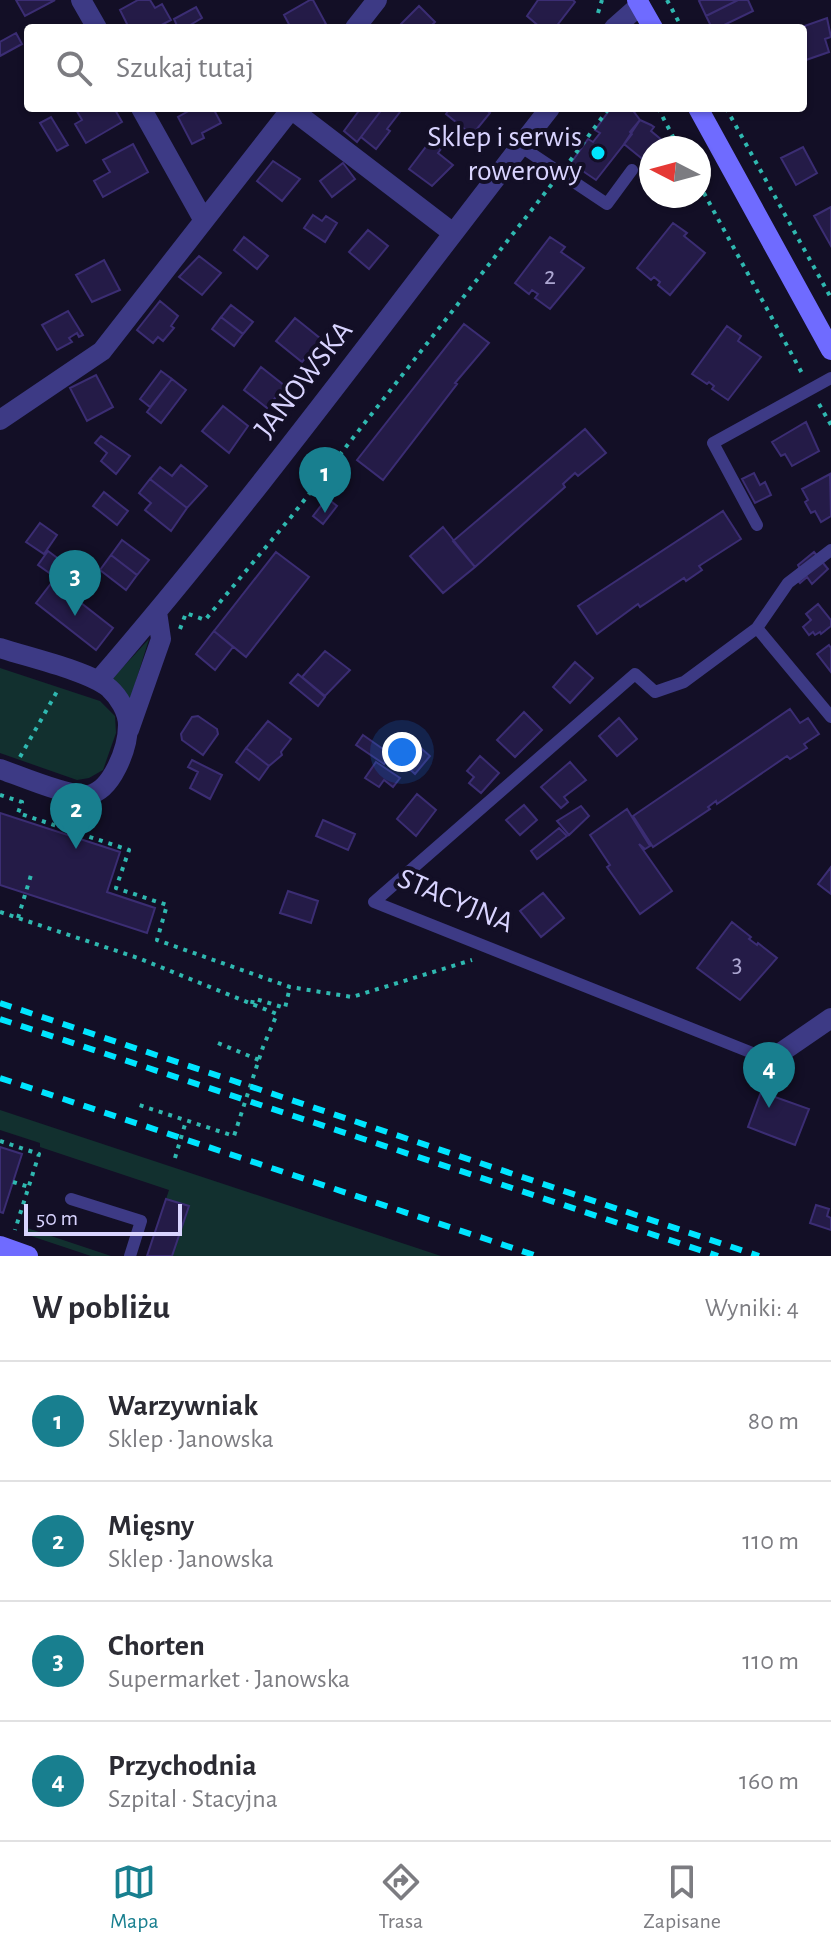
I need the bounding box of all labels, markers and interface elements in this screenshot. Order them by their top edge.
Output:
search box [24,24,807,112]
icon: search [52,46,96,90]
text: Szukaj tutaj [116,53,254,83]
place label: Sklep i serwis rowerowy [427,122,582,186]
north arrow [639,136,711,208]
marker: Sklep i serwis rowerowy [589,144,607,162]
house number: 2 [544,263,556,289]
street label: JANOWSKA [249,315,359,444]
pin: 1 [299,447,351,513]
pin: 3 [49,550,101,616]
your location [382,732,422,772]
pin: 2 [50,783,102,849]
street label: STACYJNA [393,863,518,939]
house number: 3 [732,951,742,977]
pin: 4 [743,1042,795,1108]
scale bar [24,1200,182,1236]
text: 50 m [36,1207,78,1229]
text: W pobliżu [32,1291,170,1325]
text: Wyniki: 4 [705,1295,799,1321]
text: Warzywniak [108,1391,258,1421]
text: 1 [53,1408,63,1434]
text: 80 m [748,1408,799,1434]
text: Sklep · Janowska [108,1426,274,1452]
text: Mięsny [108,1511,194,1541]
text: 2 [52,1528,64,1554]
text: 110 m [742,1528,799,1554]
text: Sklep · Janowska [108,1546,274,1572]
text: Chorten [108,1631,205,1661]
text: 3 [52,1648,64,1674]
text: 110 m [742,1648,799,1674]
text: Supermarket · Janowska [108,1666,350,1692]
text: Przychodnia [108,1751,257,1781]
text: 4 [51,1768,65,1794]
text: 160 m [739,1768,799,1794]
text: Szpital · Stacyjna [108,1786,278,1812]
tab: Mapa [110,1860,159,1934]
tab: Trasa [379,1860,423,1934]
tab: Zapisane [643,1860,721,1934]

